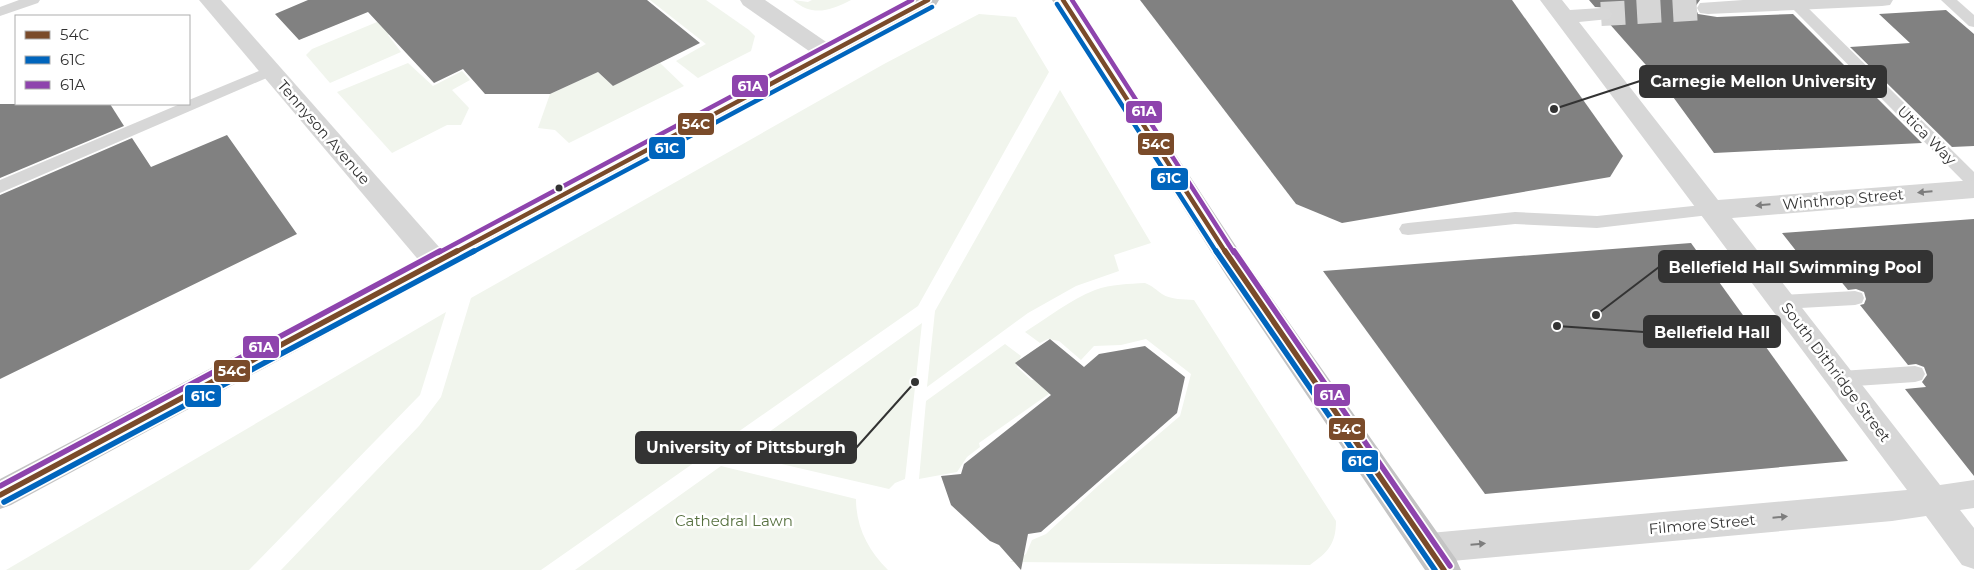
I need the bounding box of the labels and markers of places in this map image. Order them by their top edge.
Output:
callout: Carnegie Mellon University [1640,66,1886,97]
unlabelled marker [554,183,564,193]
callout: Bellefield Hall Swimming Pool [1659,251,1932,282]
callout: Bellefield Hall [1644,316,1780,347]
callout: University of Pittsburgh [636,432,856,463]

